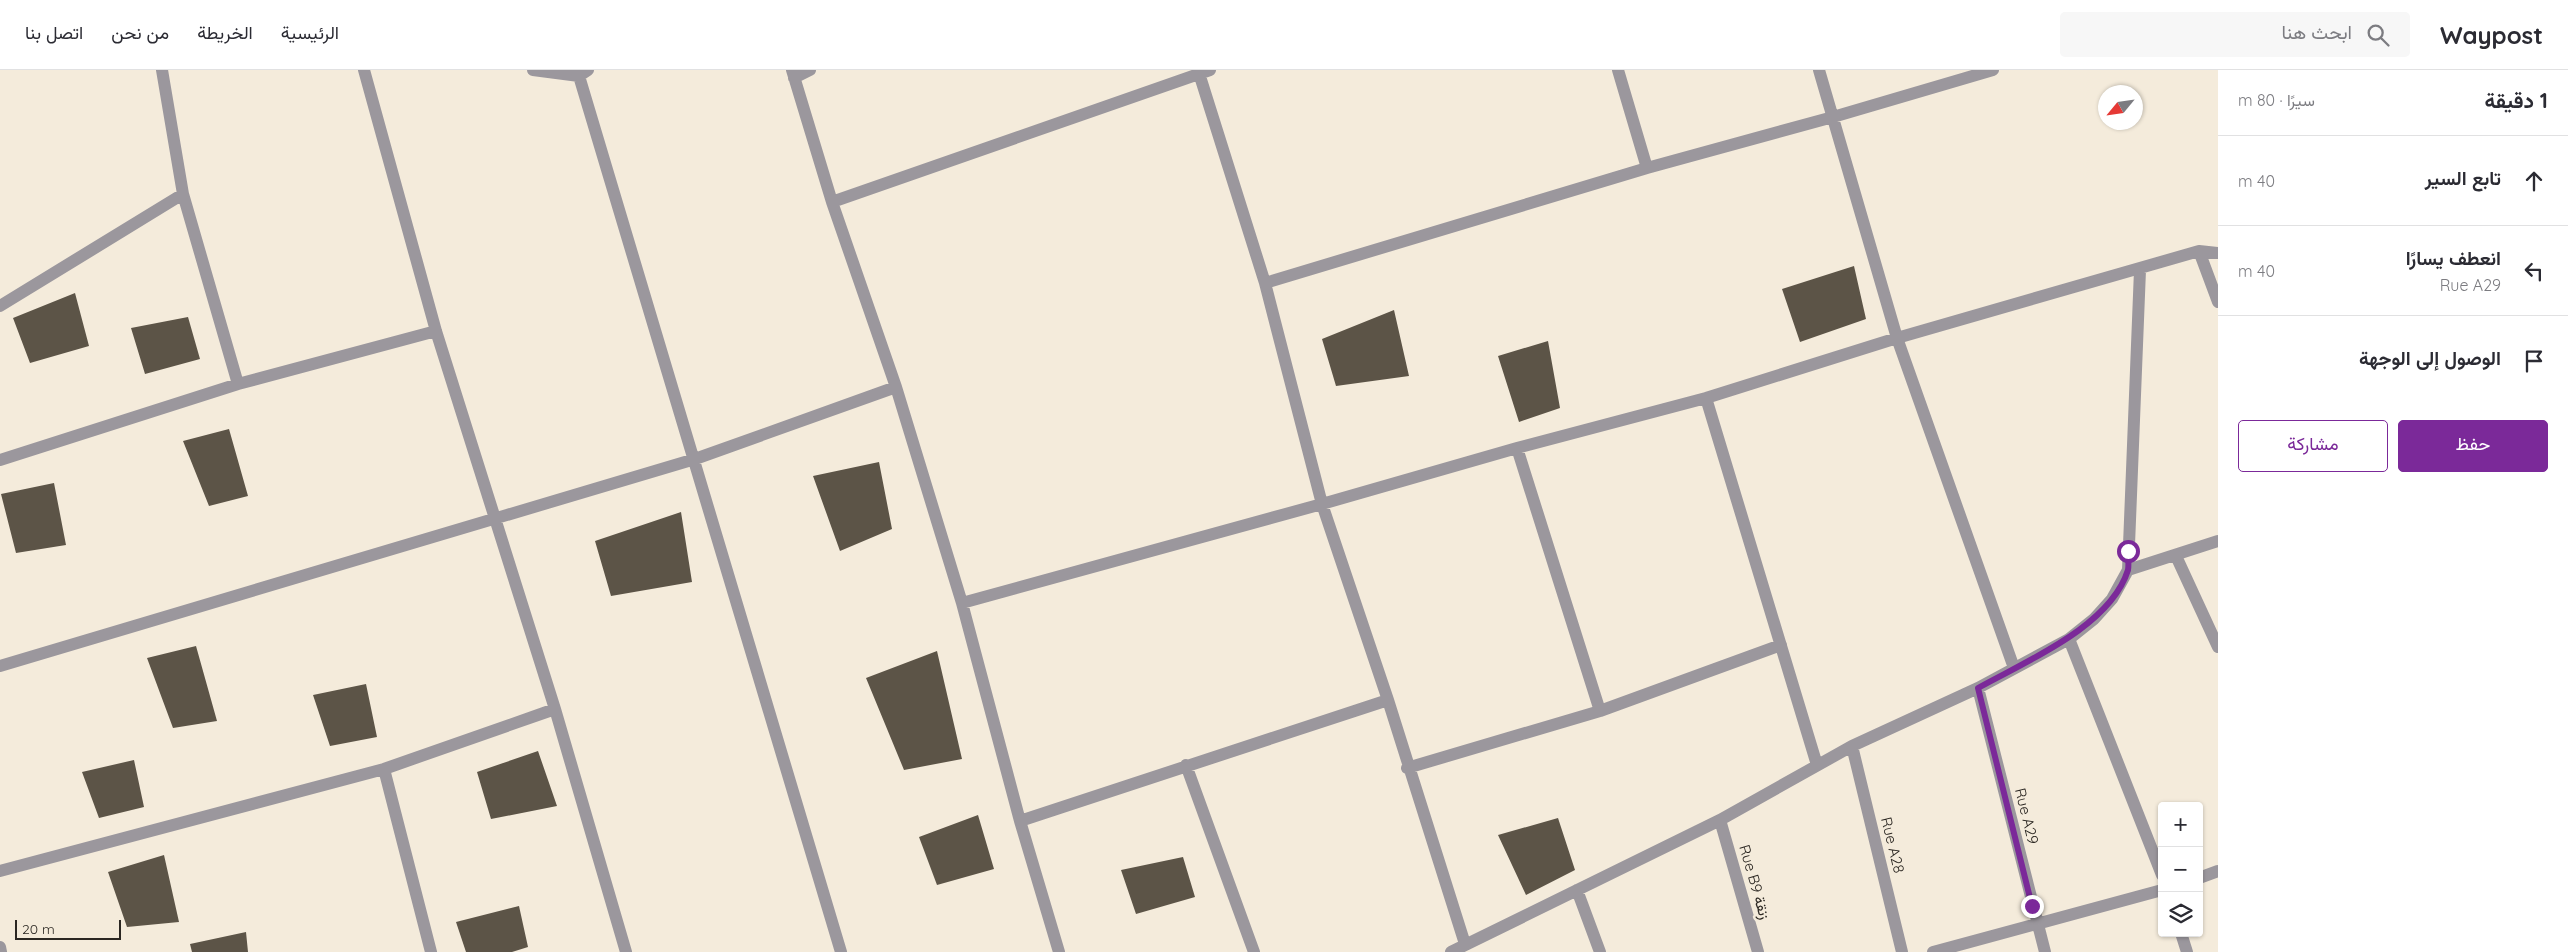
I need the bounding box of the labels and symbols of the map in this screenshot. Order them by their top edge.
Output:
north arrow [2098,85,2143,130]
route start [2117,540,2140,563]
street label: Rue A29 [2011,786,2043,846]
street label: Rue A28 [1877,815,1909,875]
street label: Rue B9 زنقة [1735,842,1775,922]
route end [2021,895,2044,918]
scale bar [15,917,121,940]

